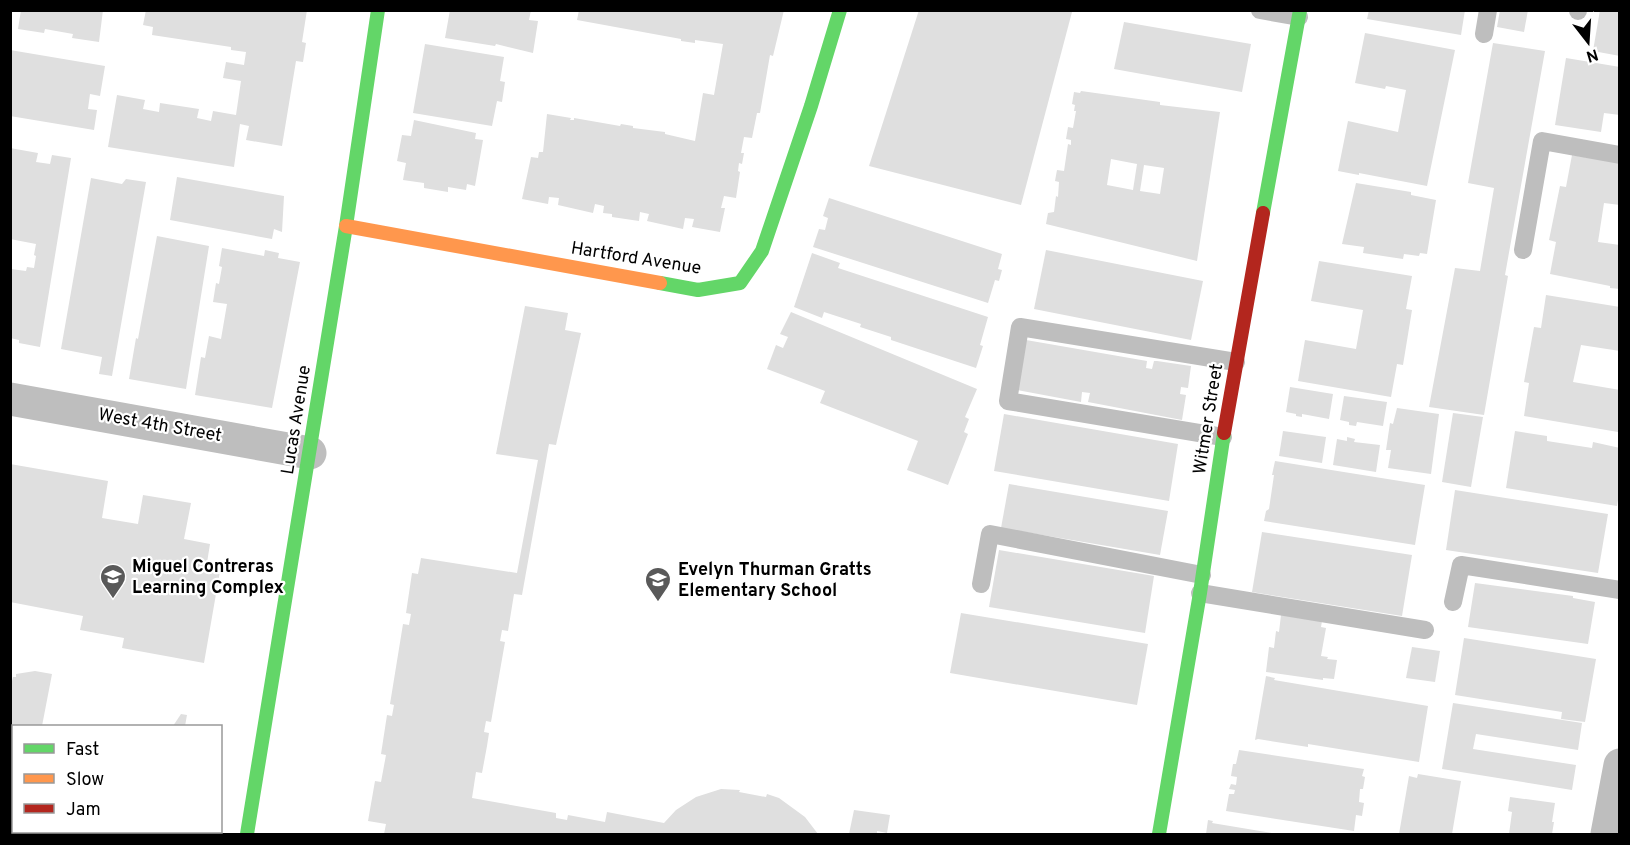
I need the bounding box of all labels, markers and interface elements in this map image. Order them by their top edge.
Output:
north arrow [1558,12,1618,72]
text: N [1583,43,1600,66]
street label: Hartford Avenue [569,237,703,281]
street label: Witmer Street [1189,362,1229,476]
street label: Lucas Avenue [277,364,317,476]
street label: West 4th Street [96,404,224,448]
place label: Miguel Contreras Learning Complex [132,556,284,600]
place label: Evelyn Thurman Gratts Elementary School [678,559,872,603]
school or university icon: Miguel Contreras Learning Complex [98,562,128,600]
school or university icon: Evelyn Thurman Gratts Elementary School [643,565,673,603]
legend [12,725,222,833]
text: Fast [66,739,99,762]
text: Slow [66,769,104,792]
text: Jam [66,799,101,822]

